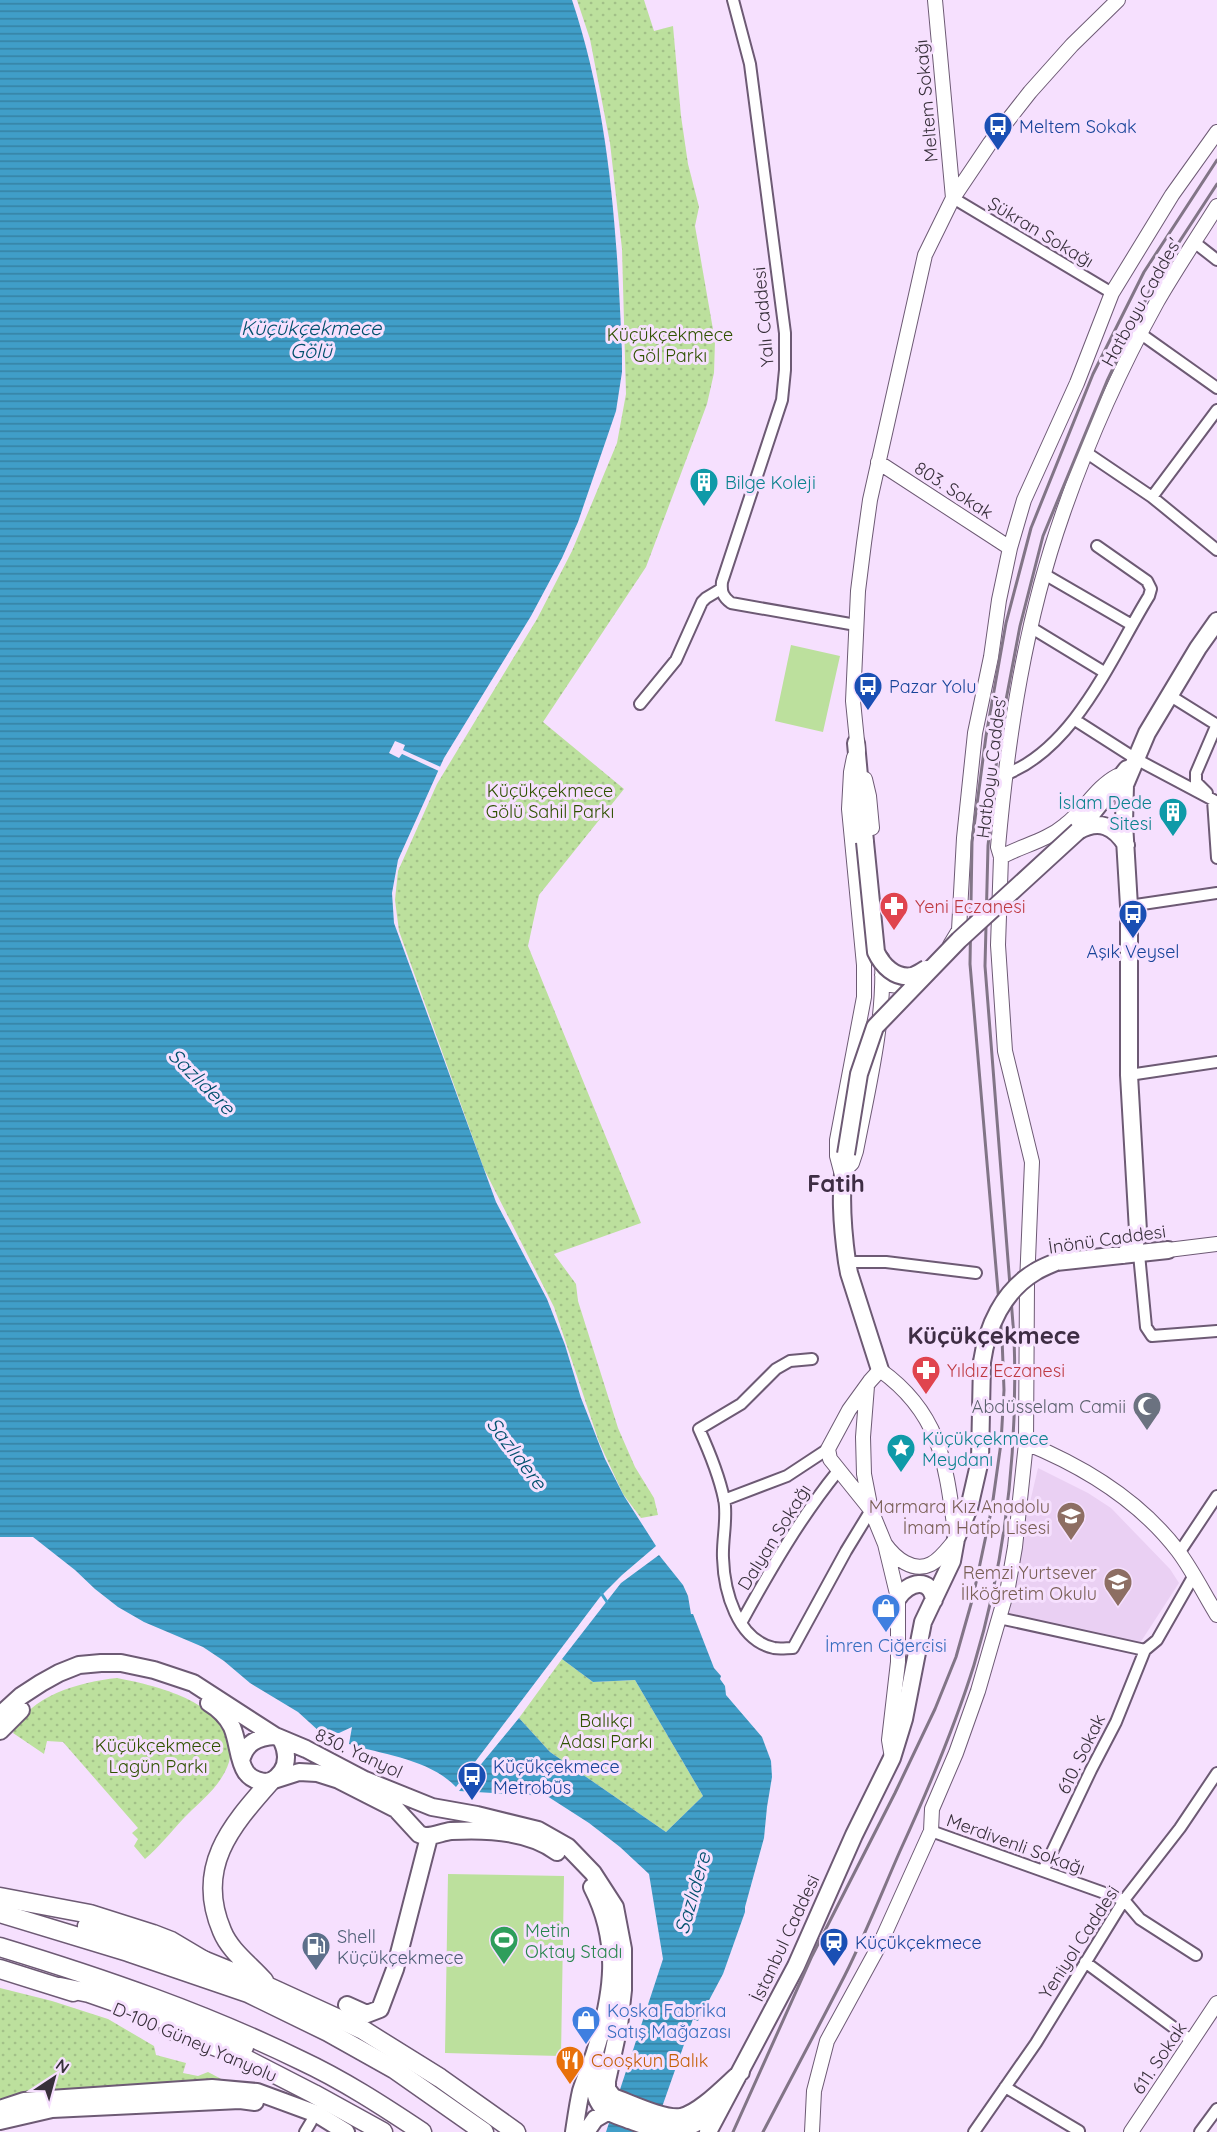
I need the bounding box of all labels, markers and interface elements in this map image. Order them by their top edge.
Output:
street label: Meltem Sokağı [909,39,943,163]
bus stop icon: Meltem Sokak [982,110,1014,152]
place label: Meltem Sokak [1019,115,1137,138]
street label: Şükran Sokağı [984,191,1098,273]
street label: Hatboyu Caddes' [1096,234,1186,370]
street label: Yalı Caddesi [747,266,779,368]
water label: Küçükçekmece Gölü [241,315,382,363]
park label: Küçükçekmece Göl Parkı [607,323,733,367]
street label: 803. Sokak [910,456,998,524]
building icon: Bilge Koleji [688,466,720,508]
place label: Bilge Koleji [725,471,816,494]
bus stop icon: Pazar Yolu [852,670,884,712]
place label: Pazar Yolu [889,675,976,698]
street label: Hatboyu Caddes' [971,694,1011,840]
park label: Küçükçekmece Gölü Sahil Parkı [486,779,614,823]
place label: İslam Dede Sitesi [1058,791,1152,835]
building icon: İslam Dede Sitesi [1157,796,1189,838]
pharmacy icon: Yeni Eczanesi [878,890,910,932]
place label: Yeni Eczanesi [915,895,1026,918]
bus stop icon: Aşık Veysel [1117,898,1149,940]
place label: Aşık Veysel [1087,940,1179,963]
water label: Sazlıdere [164,1043,241,1120]
district label: Fatih [807,1168,865,1198]
street label: İnönü Caddesi [1047,1219,1167,1259]
district label: Küçükçekmece [908,1320,1080,1350]
pharmacy icon: Yıldız Eczanesi [910,1354,942,1396]
place label: Yıldız Eczanesi [947,1359,1065,1382]
mosque icon: Abdüsselam Camii [1131,1390,1163,1432]
place label: Abdüsselam Camii [972,1395,1126,1418]
water label: Sazlıdere [482,1412,553,1495]
place label: Küçükçekmece Meydanı [922,1427,1049,1471]
place icon: Küçükçekmece Meydanı [885,1432,917,1474]
street label: Dalyan Sokağı [732,1480,816,1594]
place label: Marmara Kız Anadolu İmam Hatip Lisesi [869,1495,1050,1539]
school or university icon: Marmara Kız Anadolu İmam Hatip Lisesi [1055,1500,1087,1542]
place label: Remzi Yurtsever İlköğretim Okulu [961,1561,1097,1605]
school or university icon: Remzi Yurtsever İlköğretim Okulu [1102,1566,1134,1608]
shop icon: İmren Ciğercisi [870,1592,902,1634]
place label: İmren Ciğercisi [825,1634,947,1657]
park label: Balıkçı Adası Parkı [560,1709,652,1753]
street label: 610. Sokak [1052,1710,1110,1798]
street label: 830. Yanyol [312,1723,406,1783]
park label: Küçükçekmece Lagün Parkı [95,1734,221,1778]
place label: Küçükçekmece Metrobüs [493,1755,620,1799]
bus stop icon: Küçükçekmece Metrobüs [456,1760,488,1802]
street label: Merdivenli Sokağı [944,1808,1088,1880]
water label: Sazlıdere [668,1849,716,1937]
street label: İstanbul Caddesi [746,1871,824,2005]
street label: Yeniyol Caddesi [1034,1881,1124,2003]
place label: Metin Oktay Stadı [525,1919,622,1963]
sports icon: Metin Oktay Stadı [488,1924,520,1966]
place label: Shell Küçükçekmece [337,1925,464,1969]
station icon: Küçükçekmece [818,1926,850,1968]
fuel station icon: Shell Küçükçekmece [300,1930,332,1972]
place label: Küçükçekmece [855,1931,982,1954]
street label: D-100 Güney Yanyolu [109,1997,281,2087]
place label: Koska Fabrika Satış Mağazası [607,1999,731,2043]
shop icon: Koska Fabrika Satış Mağazası [570,2004,602,2046]
street label: 611. Sokak [1126,2018,1192,2098]
restaurant icon: Cooşkun Balık [554,2044,586,2086]
north arrow [24,2048,84,2108]
place label: Cooşkun Balık [591,2049,708,2072]
text: N [52,2054,73,2077]

